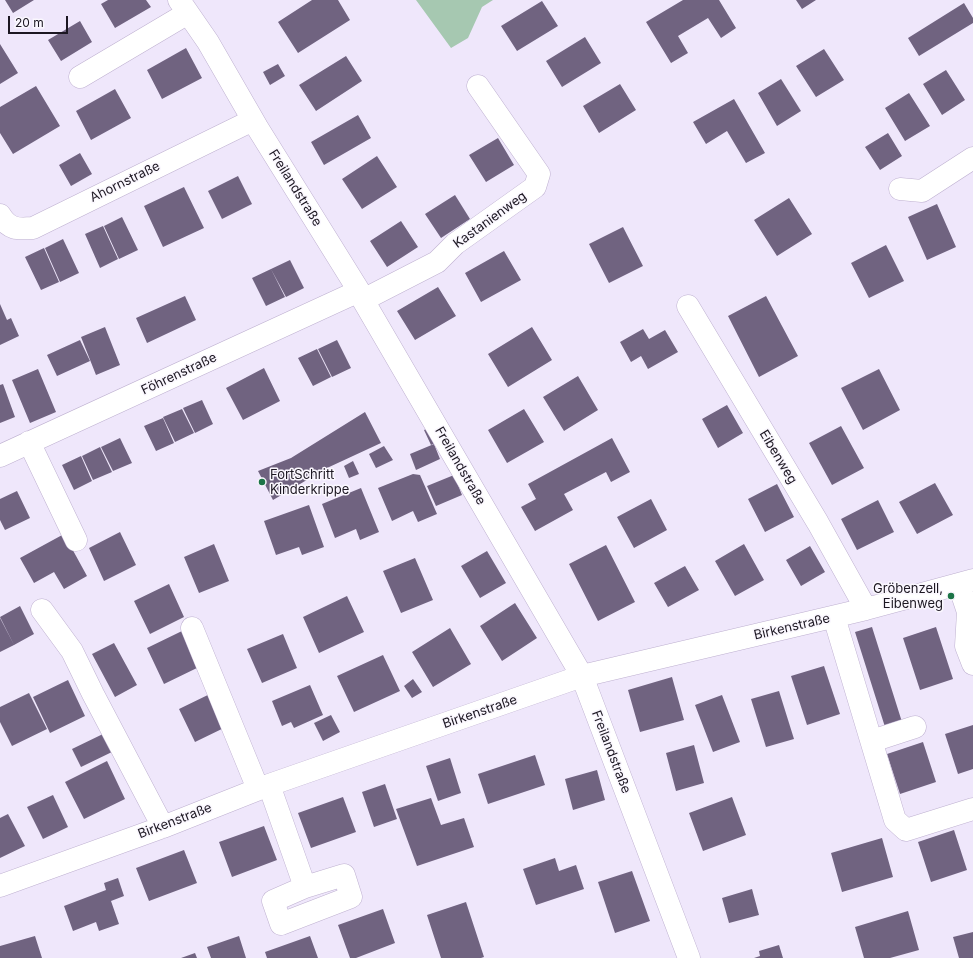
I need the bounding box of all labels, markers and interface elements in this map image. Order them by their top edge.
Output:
scale bar [10,8,70,34]
text: 20 m [15,15,44,30]
street label: Freilandstraße [265,147,325,229]
street label: Ahornstraße [87,158,163,206]
street label: Kastanienweg [450,188,530,252]
street label: Föhrenstraße [139,350,219,398]
street label: Freilandstraße [431,424,489,508]
street label: Eibenweg [756,427,800,487]
place label: FortSchritt Kinderkrippe [270,467,349,498]
marker: FortSchritt Kinderkrippe [257,477,267,487]
place label: Gröbenzell, Eibenweg [873,581,943,612]
marker: Gröbenzell, Eibenweg [946,591,956,601]
street label: Birkenstraße [752,611,832,643]
street label: Birkenstraße [441,692,519,732]
street label: Freilandstraße [588,708,634,796]
street label: Birkenstraße [136,800,214,842]

